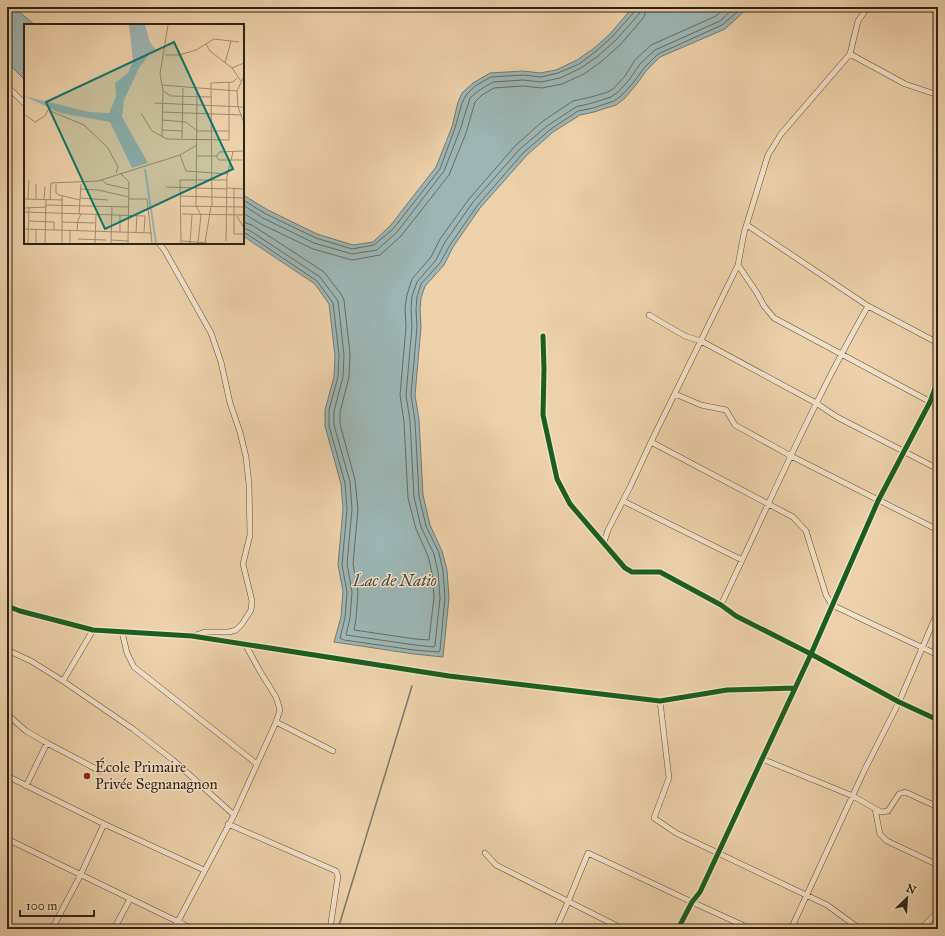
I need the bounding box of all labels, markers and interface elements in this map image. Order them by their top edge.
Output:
inset map [24,24,244,244]
water label: Lac de Natio [352,571,437,590]
place label: École Primaire Privée Segnanagnon [95,757,218,793]
marker: École Primaire Privée Segnanagnon [82,771,92,781]
north arrow [887,878,927,918]
text: N [904,882,919,898]
scale bar [20,892,94,918]
text: 100 m [26,899,57,913]

